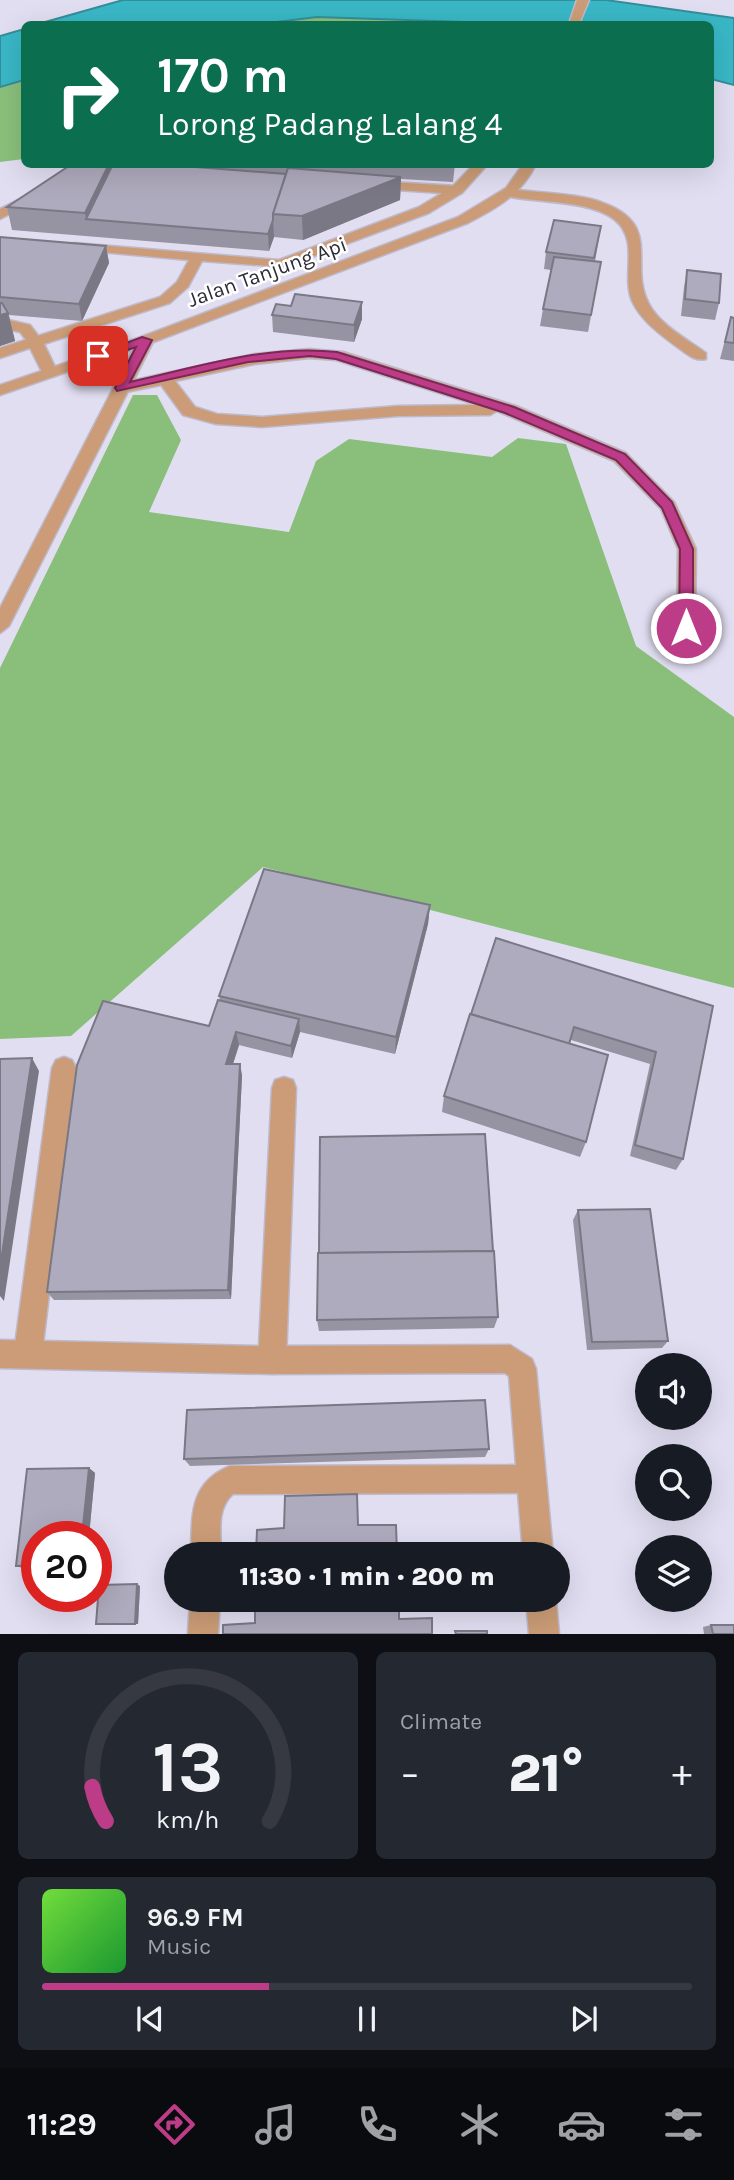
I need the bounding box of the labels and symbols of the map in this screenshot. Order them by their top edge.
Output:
street label: Jalan Tanjung Api [184,232,350,312]
pin [68,326,128,386]
position arrow [649,591,723,665]
speed limit sign: 20 [21,1521,112,1612]

